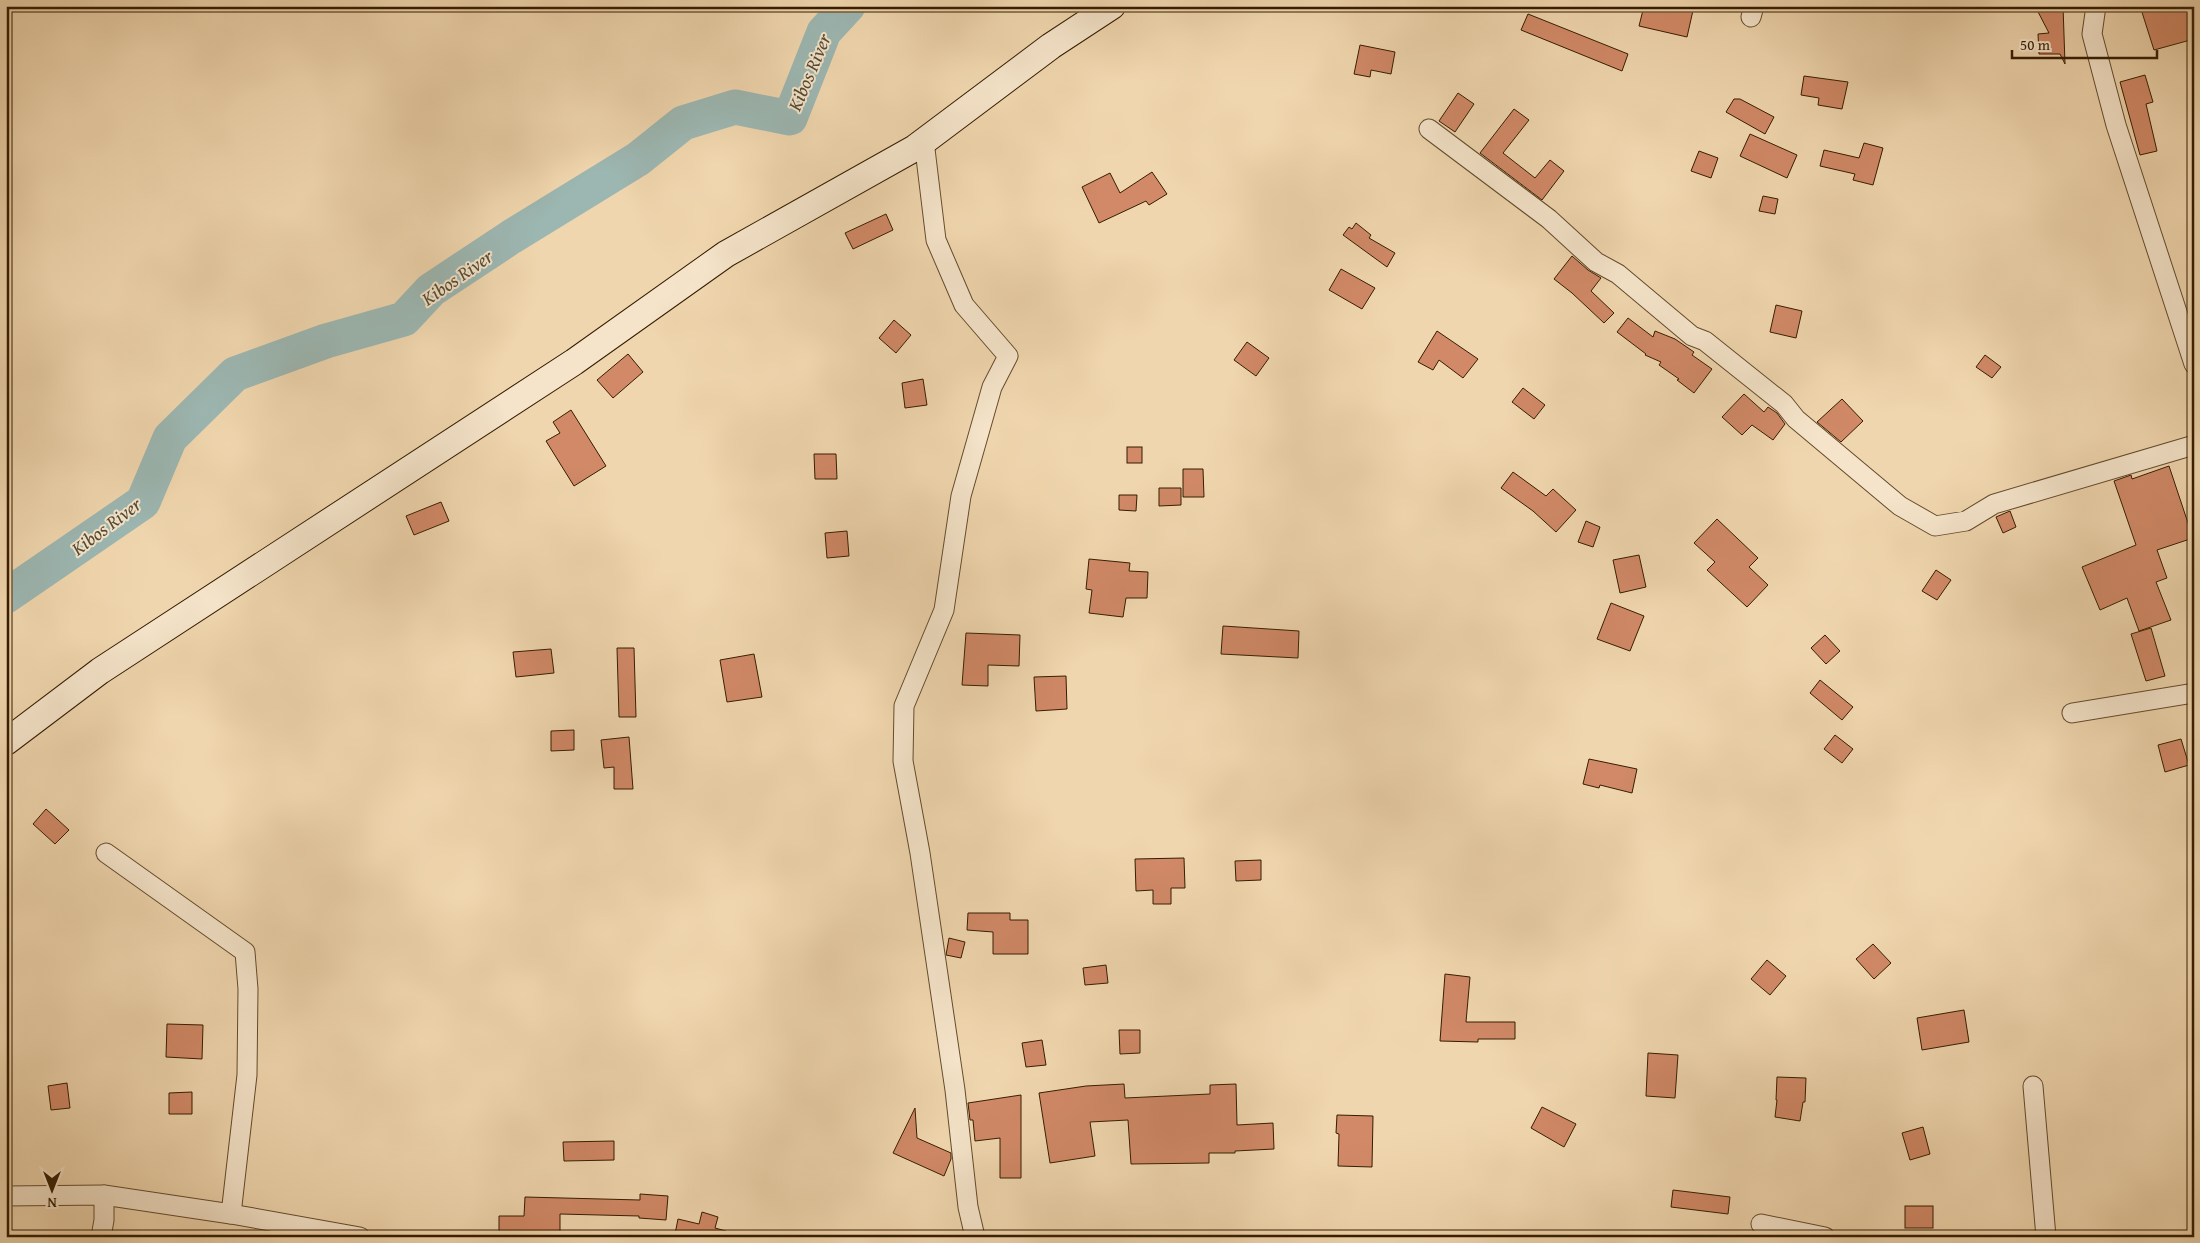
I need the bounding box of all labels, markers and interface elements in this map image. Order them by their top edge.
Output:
water label: Kibos River [780,28,838,116]
scale bar [2012,28,2158,60]
text: 50 m [2020,34,2051,55]
water label: Kibos River [415,242,499,312]
water label: Kibos River [64,490,148,562]
north arrow [28,1166,78,1216]
text: N [47,1193,57,1213]

